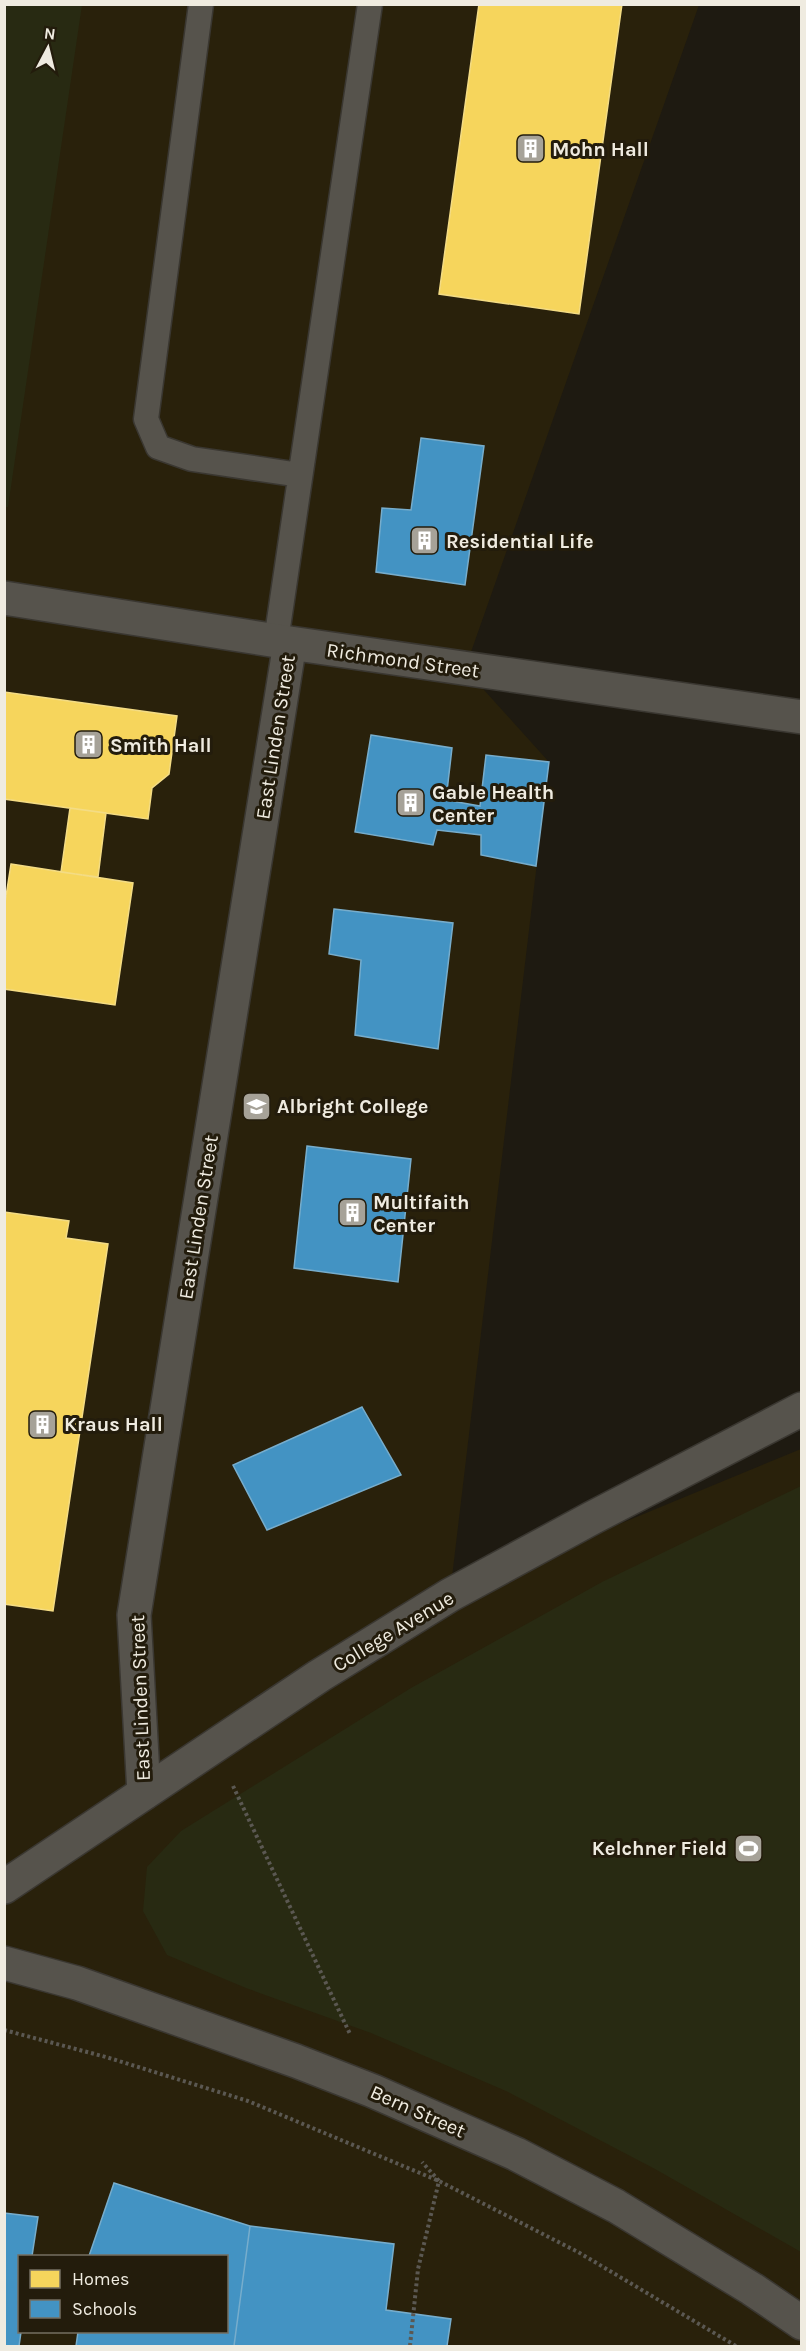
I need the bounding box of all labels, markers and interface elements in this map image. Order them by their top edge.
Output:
north arrow [18,18,78,78]
text: N [43,23,57,44]
building icon: Mohn Hall [515,133,547,165]
place label: Mohn Hall [552,138,649,161]
building icon: Residential Life [409,525,441,557]
place label: Residential Life [446,530,594,553]
street label: Richmond Street [325,638,481,683]
street label: East Linden Street [251,653,300,821]
building icon: Smith Hall [73,729,105,761]
place label: Smith Hall [110,734,212,757]
place label: Gable Health Center [432,781,554,827]
building icon: Gable Health Center [395,787,427,819]
school or university icon: Albright College [240,1090,272,1122]
place label: Albright College [277,1095,428,1118]
street label: East Linden Street [174,1133,223,1301]
place label: Multifaith Center [373,1191,470,1237]
building icon: Multifaith Center [336,1197,368,1229]
building icon: Kraus Hall [27,1408,59,1440]
place label: Kraus Hall [64,1413,163,1436]
street label: College Avenue [329,1586,458,1677]
street label: East Linden Street [126,1614,155,1781]
sports icon: Kelchner Field [732,1832,764,1864]
place label: Kelchner Field [592,1837,727,1860]
street label: Bern Street [367,2080,469,2143]
legend [18,2255,228,2333]
text: Homes [72,2268,129,2290]
text: Schools [72,2298,137,2320]

